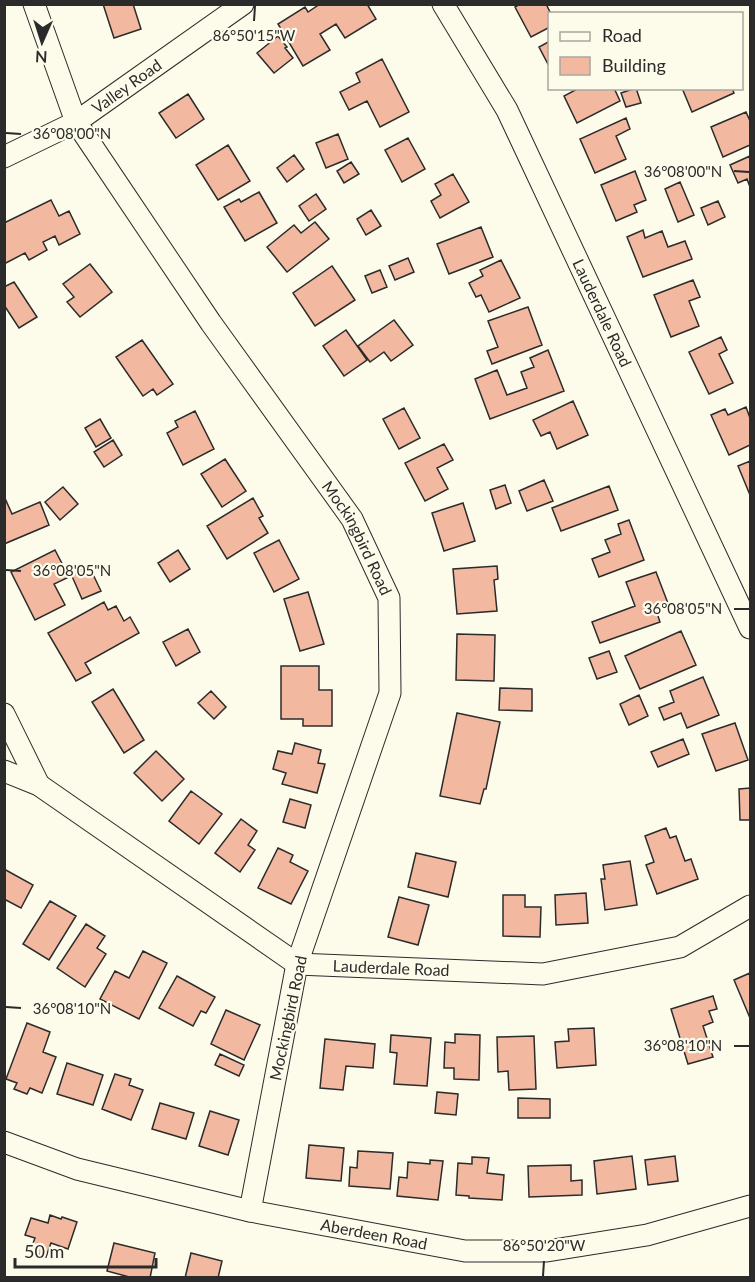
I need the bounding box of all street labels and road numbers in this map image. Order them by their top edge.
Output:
street label: Valley Road [88,55,165,117]
street label: Lauderdale Road [569,256,636,370]
street label: Mockingbird Road [319,477,396,598]
street label: Mockingbird Road [265,954,310,1082]
street label: Lauderdale Road [332,955,450,979]
street label: Aberdeen Road [319,1214,429,1253]

